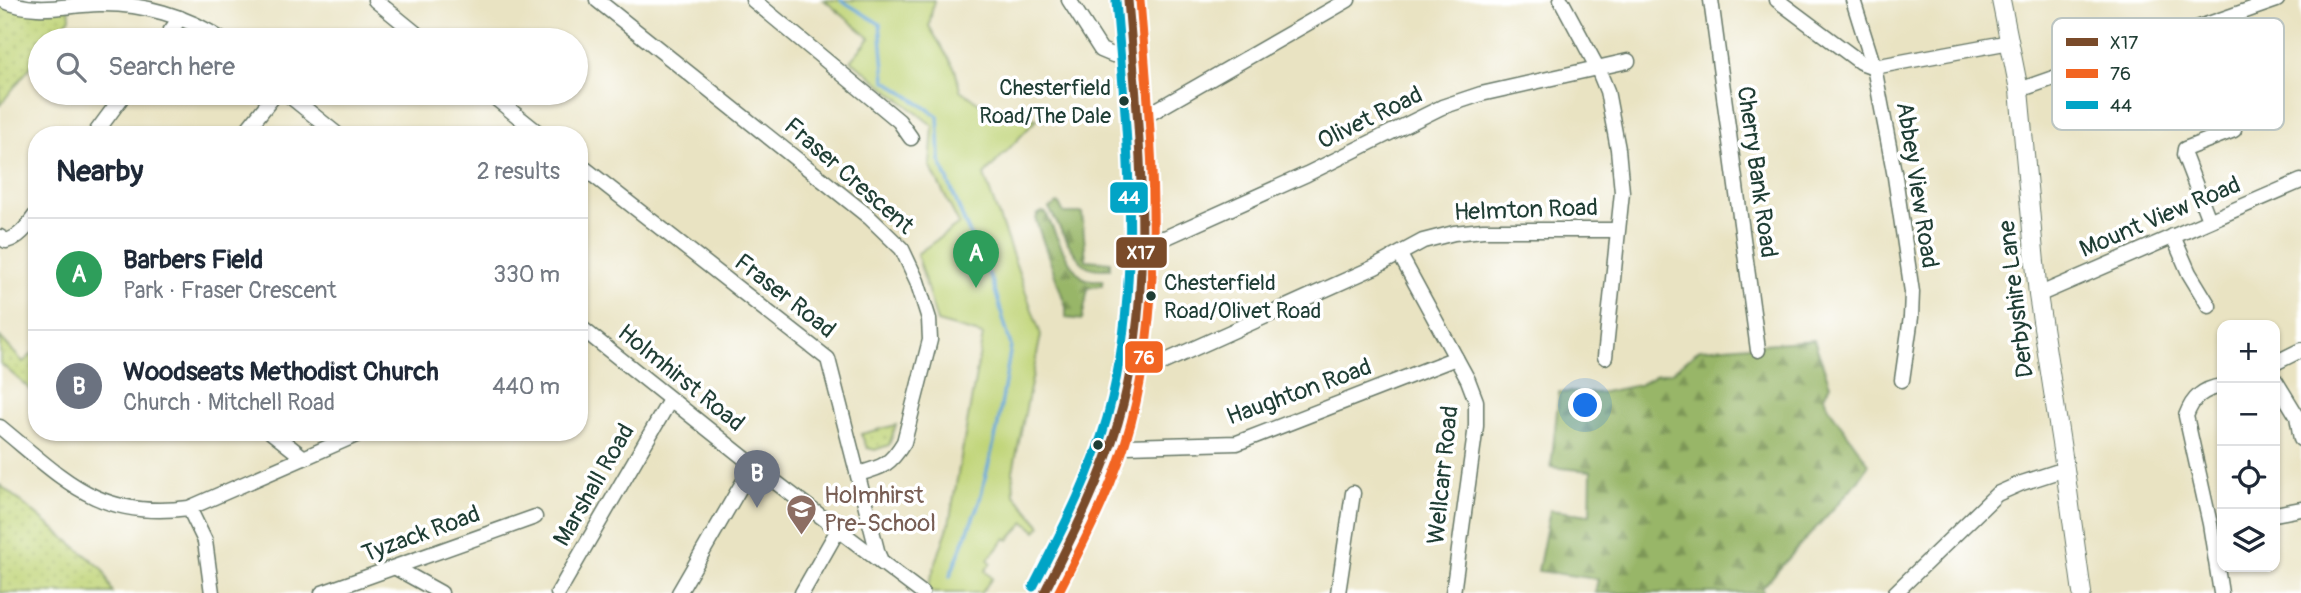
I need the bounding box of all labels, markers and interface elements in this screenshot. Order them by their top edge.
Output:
legend [2052,18,2284,130]
search box [28,28,588,105]
text: X17 [2110,31,2138,55]
icon: search [52,48,90,86]
text: Search here [108,51,235,83]
text: 76 [2110,62,2131,86]
place label: Chesterfield Road/The Dale [979,74,1111,130]
street label: Olivet Road [1313,80,1427,156]
street label: Cherry Bank Road [1731,84,1783,260]
marker: Chesterfield Road/The Dale [1117,94,1131,108]
text: 44 [2110,94,2132,118]
street label: Abbey View Road [1890,100,1944,270]
street label: Fraser Crescent [778,112,920,240]
text: Nearby [56,153,143,190]
text: 2 results [477,157,560,186]
street label: Mount View Road [2075,170,2245,264]
line badge: 44 [1109,181,1149,214]
text: 44 [1118,186,1140,210]
street label: Helmton Road [1454,193,1598,227]
street label: Derbyshire Lane [1992,218,2040,379]
pin: A [953,230,999,288]
line badge: X17 [1115,236,1168,269]
text: X17 [1127,241,1156,265]
text: Barbers Field [123,244,263,276]
street label: Fraser Road [729,248,841,344]
text: A [72,260,86,289]
text: 330 m [493,260,560,289]
place label: Chesterfield Road/Olivet Road [1164,269,1321,325]
text: Park · Fraser Crescent [123,276,336,305]
marker: Chesterfield Road/Olivet Road [1144,289,1158,303]
street label: Holmhirst Road [612,318,750,438]
map controls [2217,320,2280,572]
button: + [2217,320,2280,383]
line badge: 76 [1124,340,1164,374]
text: 76 [1133,346,1155,370]
street label: Haughton Road [1222,352,1376,432]
text: Woodseats Methodist Church [123,356,439,388]
text: B [72,372,86,401]
text: 440 m [492,372,560,401]
button: − [2217,383,2280,446]
text: Church · Mitchell Road [123,388,335,417]
your location [1568,388,1602,422]
street label: Wellcarr Road [1421,404,1465,546]
street label: Marshall Road [547,419,641,551]
unlabelled marker [1091,438,1105,452]
button: locate [2217,446,2280,509]
pin: B [734,450,780,508]
place label: Holmhirst Pre-School [824,481,936,538]
school or university icon: Holmhirst Pre-School [784,492,818,536]
street label: Tyzack Road [358,499,484,569]
button: layers [2217,509,2280,572]

